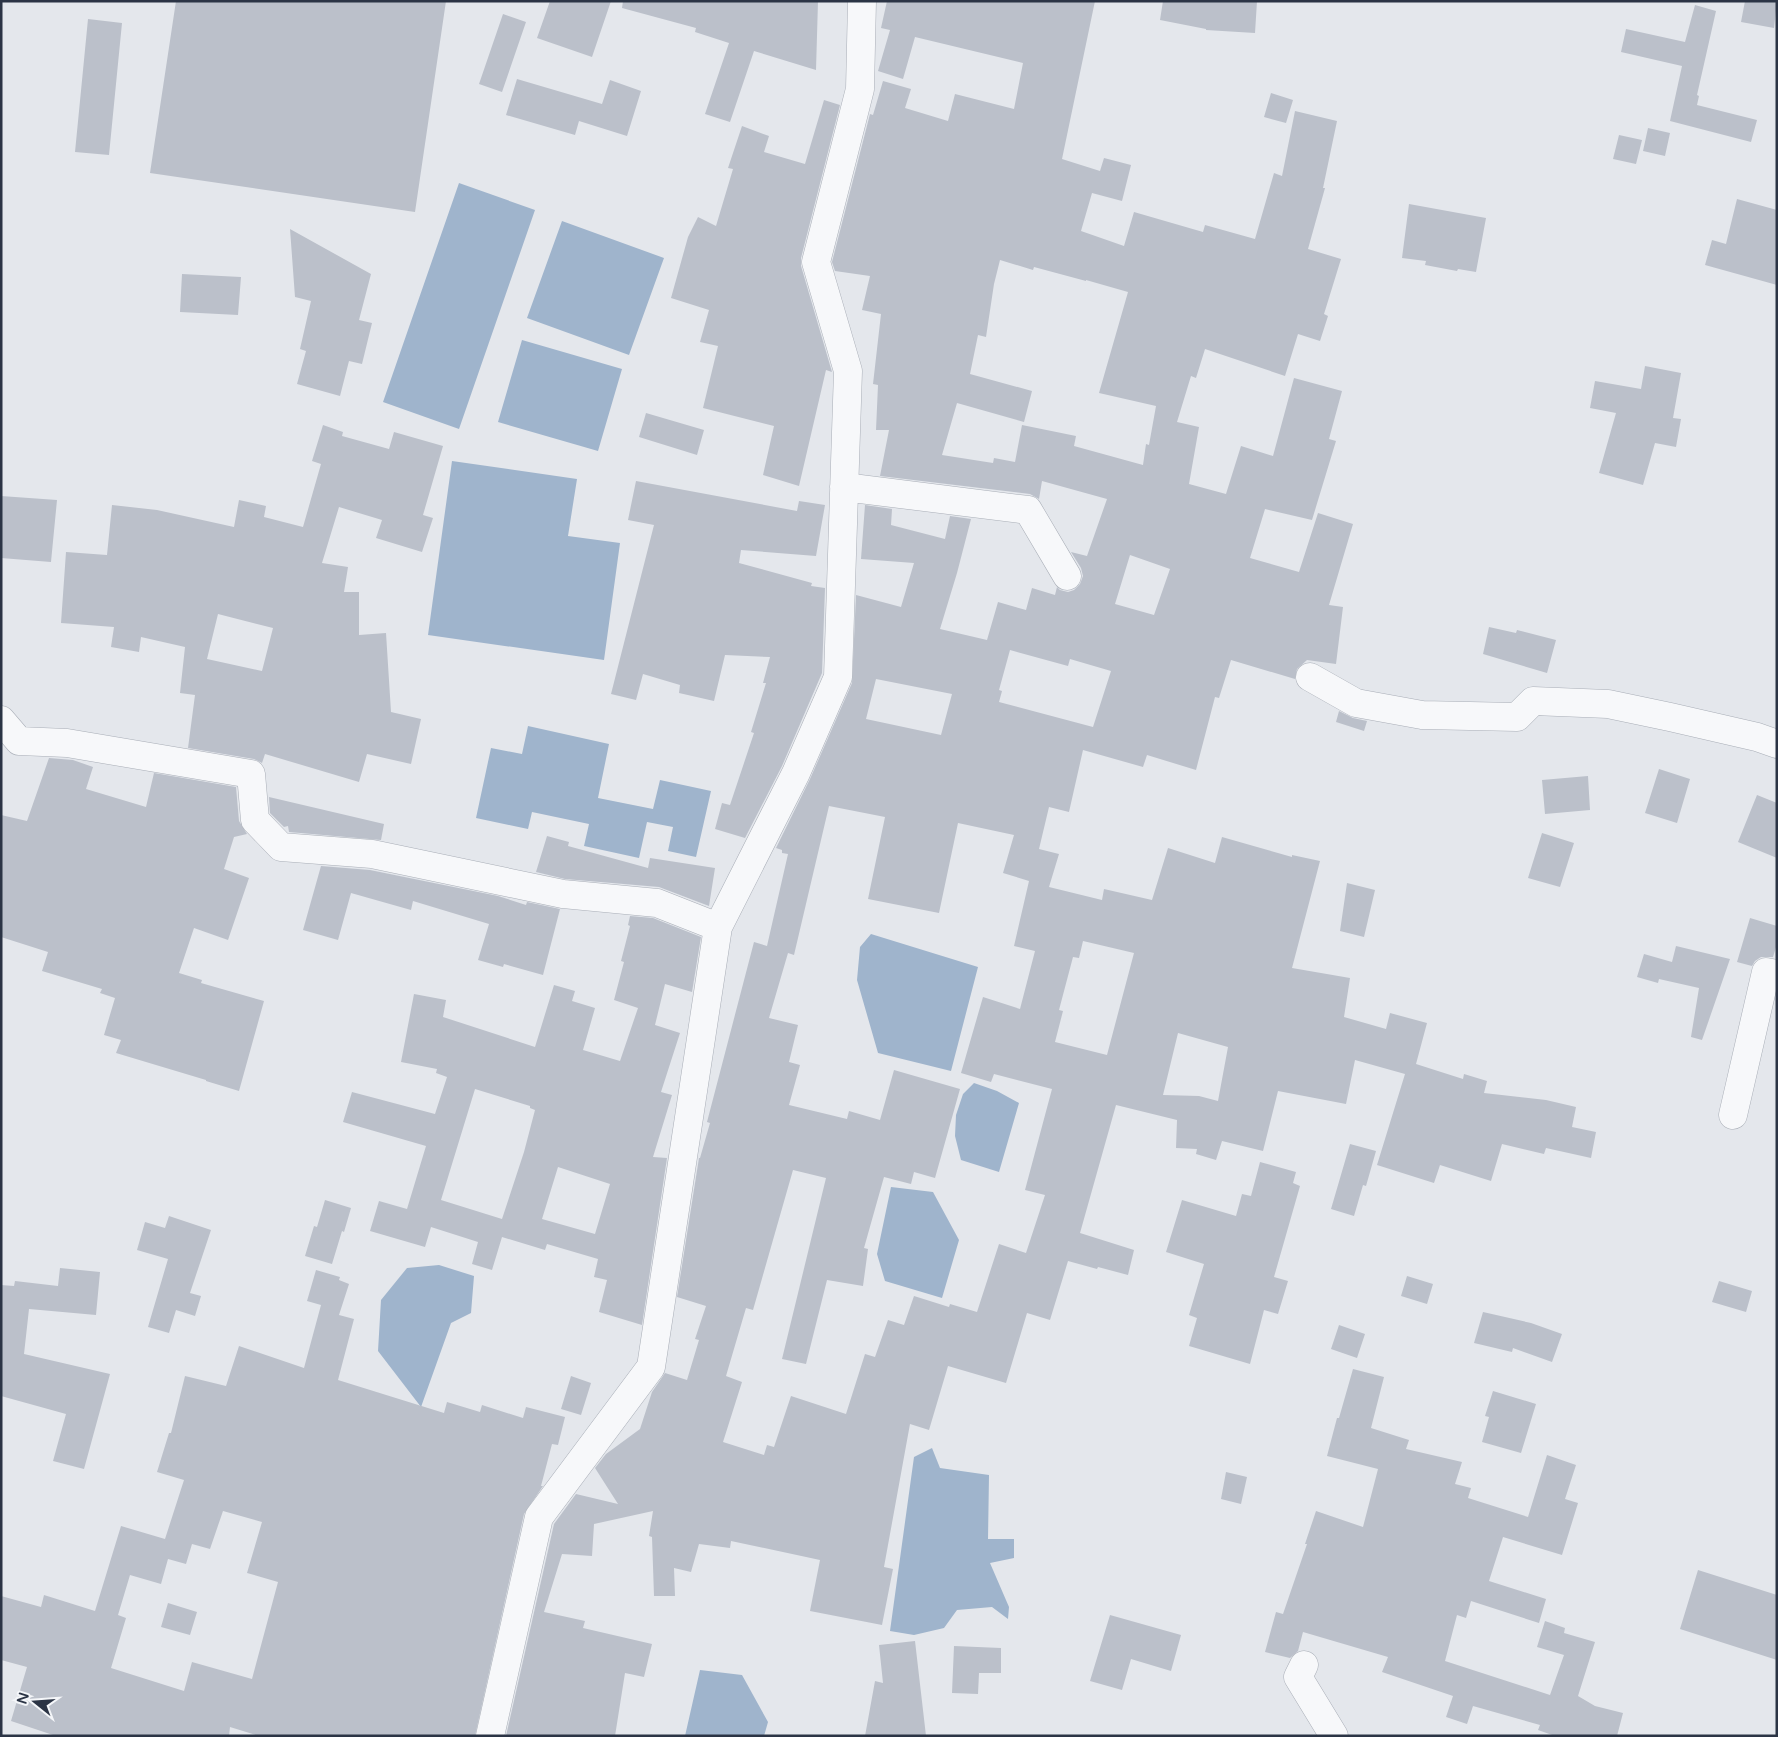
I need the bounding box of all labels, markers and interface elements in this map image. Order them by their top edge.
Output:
north arrow [10,1677,60,1727]
text: N [13,1690,33,1706]

